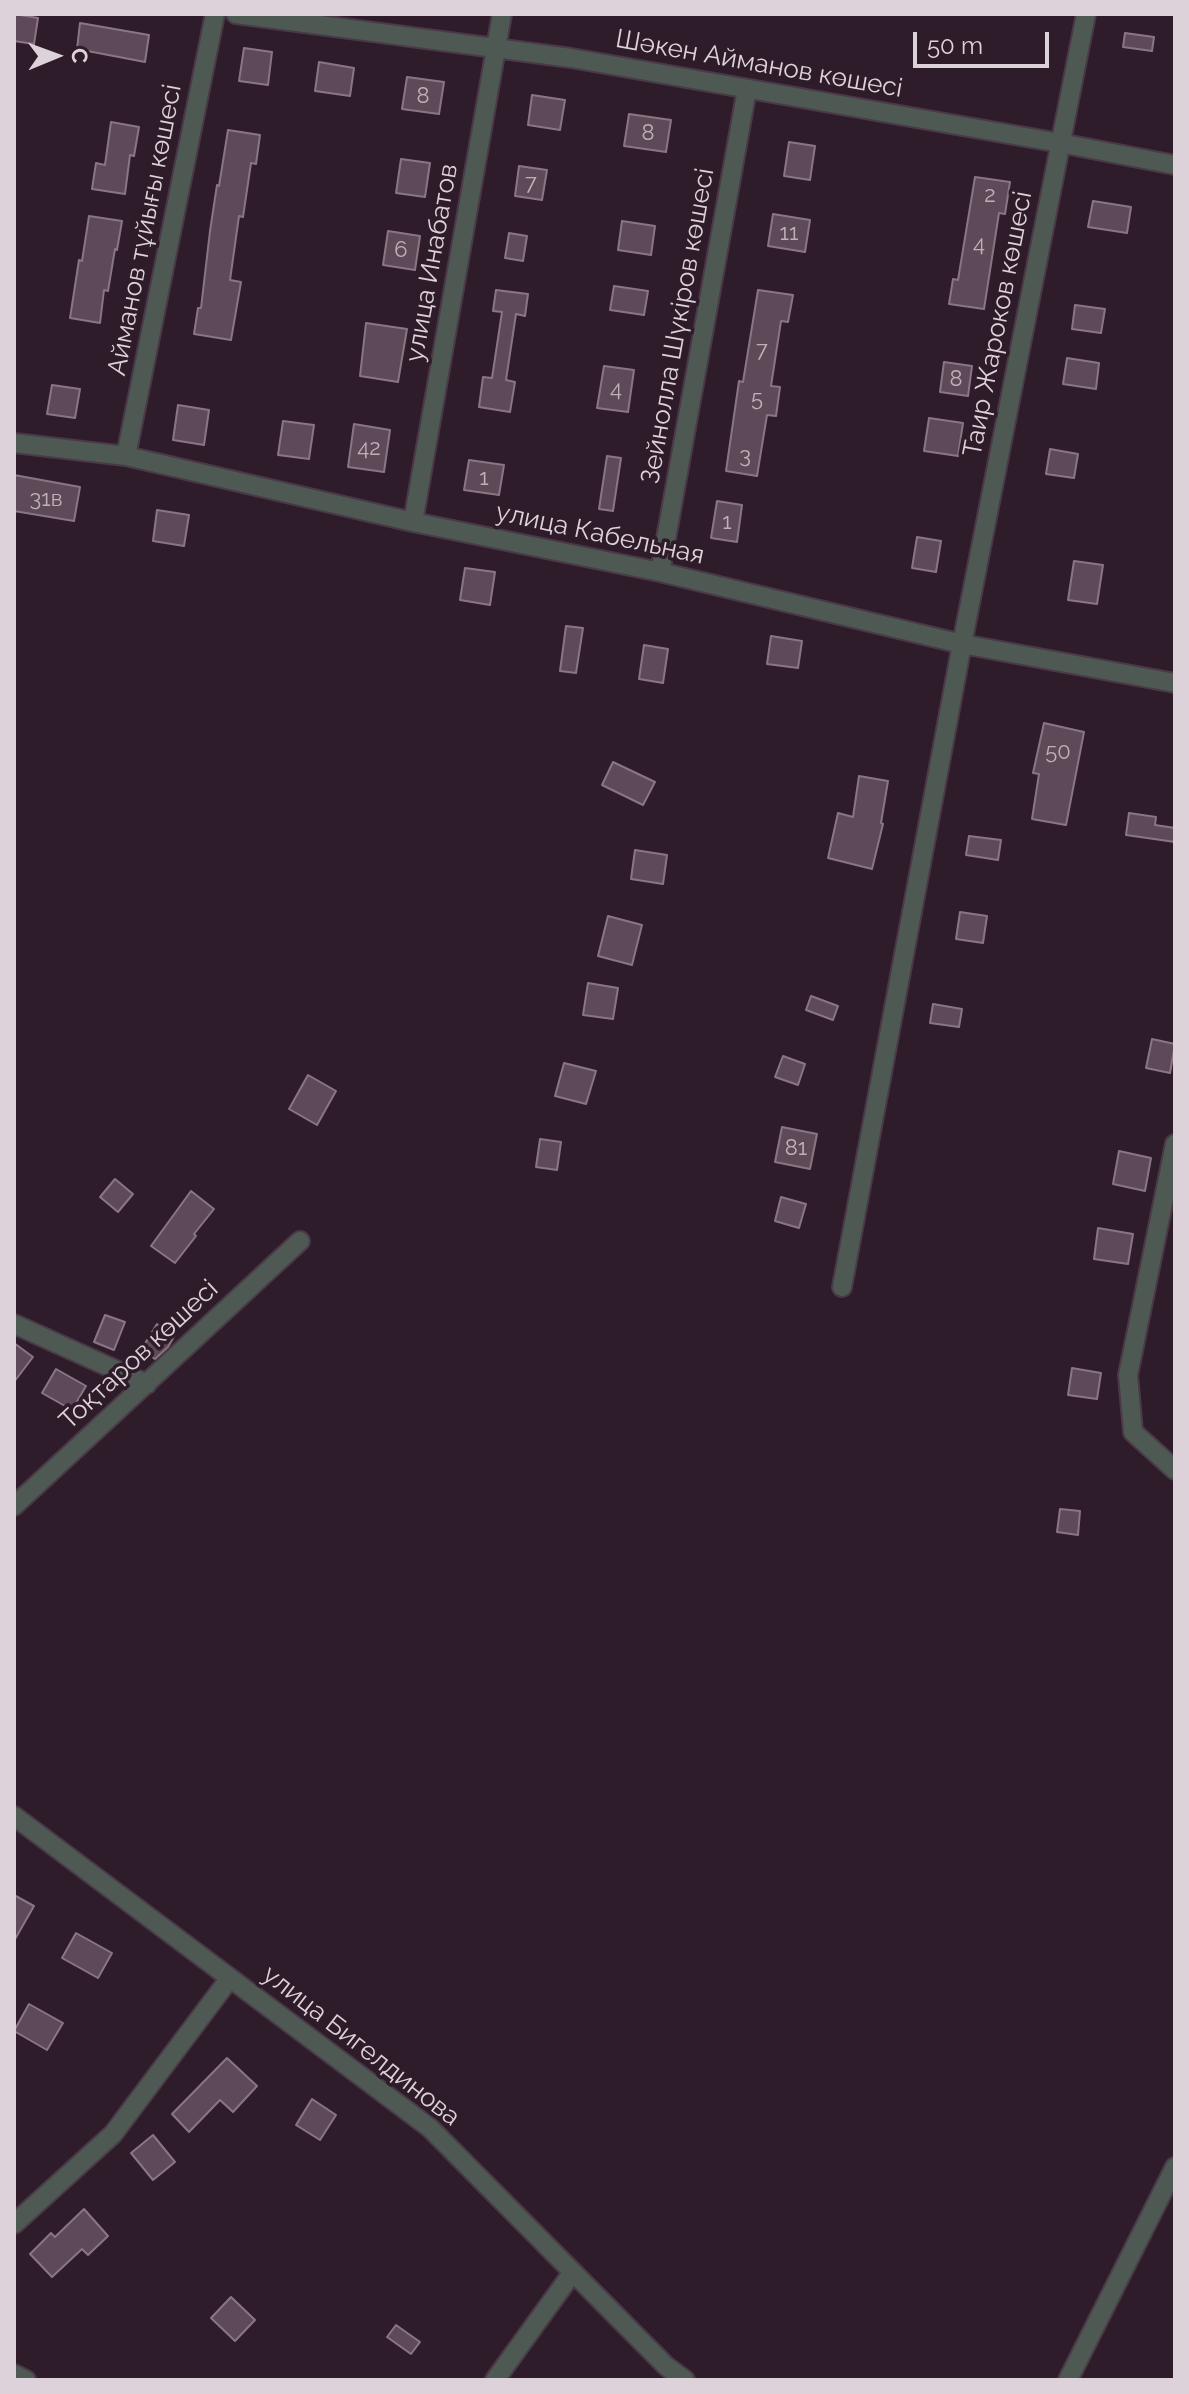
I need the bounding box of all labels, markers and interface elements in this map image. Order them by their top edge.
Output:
north arrow [16,16,96,96]
scale bar [917,16,1053,66]
street label: Шәкен Айманов көшесі [613,23,905,105]
text: 50 m [927,31,983,60]
text: С [67,48,93,63]
street label: Айманов тұйығы көшесі [101,82,189,378]
house number: 8 [416,83,430,109]
house number: 8 [641,120,655,146]
street label: улица Инабатов [399,161,465,365]
street label: Зейнолла Шүкіров көшесі [635,166,721,486]
house number: 7 [525,170,537,196]
house number: 2 [984,182,996,208]
street label: Таир Жароков көшесі [957,189,1039,459]
house number: 11 [780,220,798,246]
house number: 4 [973,231,985,257]
house number: 6 [394,237,408,263]
house number: 7 [756,337,768,363]
house number: 8 [949,366,963,392]
house number: 4 [610,376,622,402]
house number: 5 [751,386,763,412]
house number: 42 [357,435,381,461]
house number: 3 [739,443,751,469]
house number: 1 [479,465,489,491]
house number: 31в [30,486,62,512]
street label: улица Кабельная [493,497,707,571]
house number: 1 [722,509,732,535]
house number: 50 [1045,739,1071,765]
house number: 81 [785,1135,807,1161]
street label: Тоқтаров көшесі [53,1274,225,1436]
street label: улица Бигелдинова [256,1959,466,2133]

